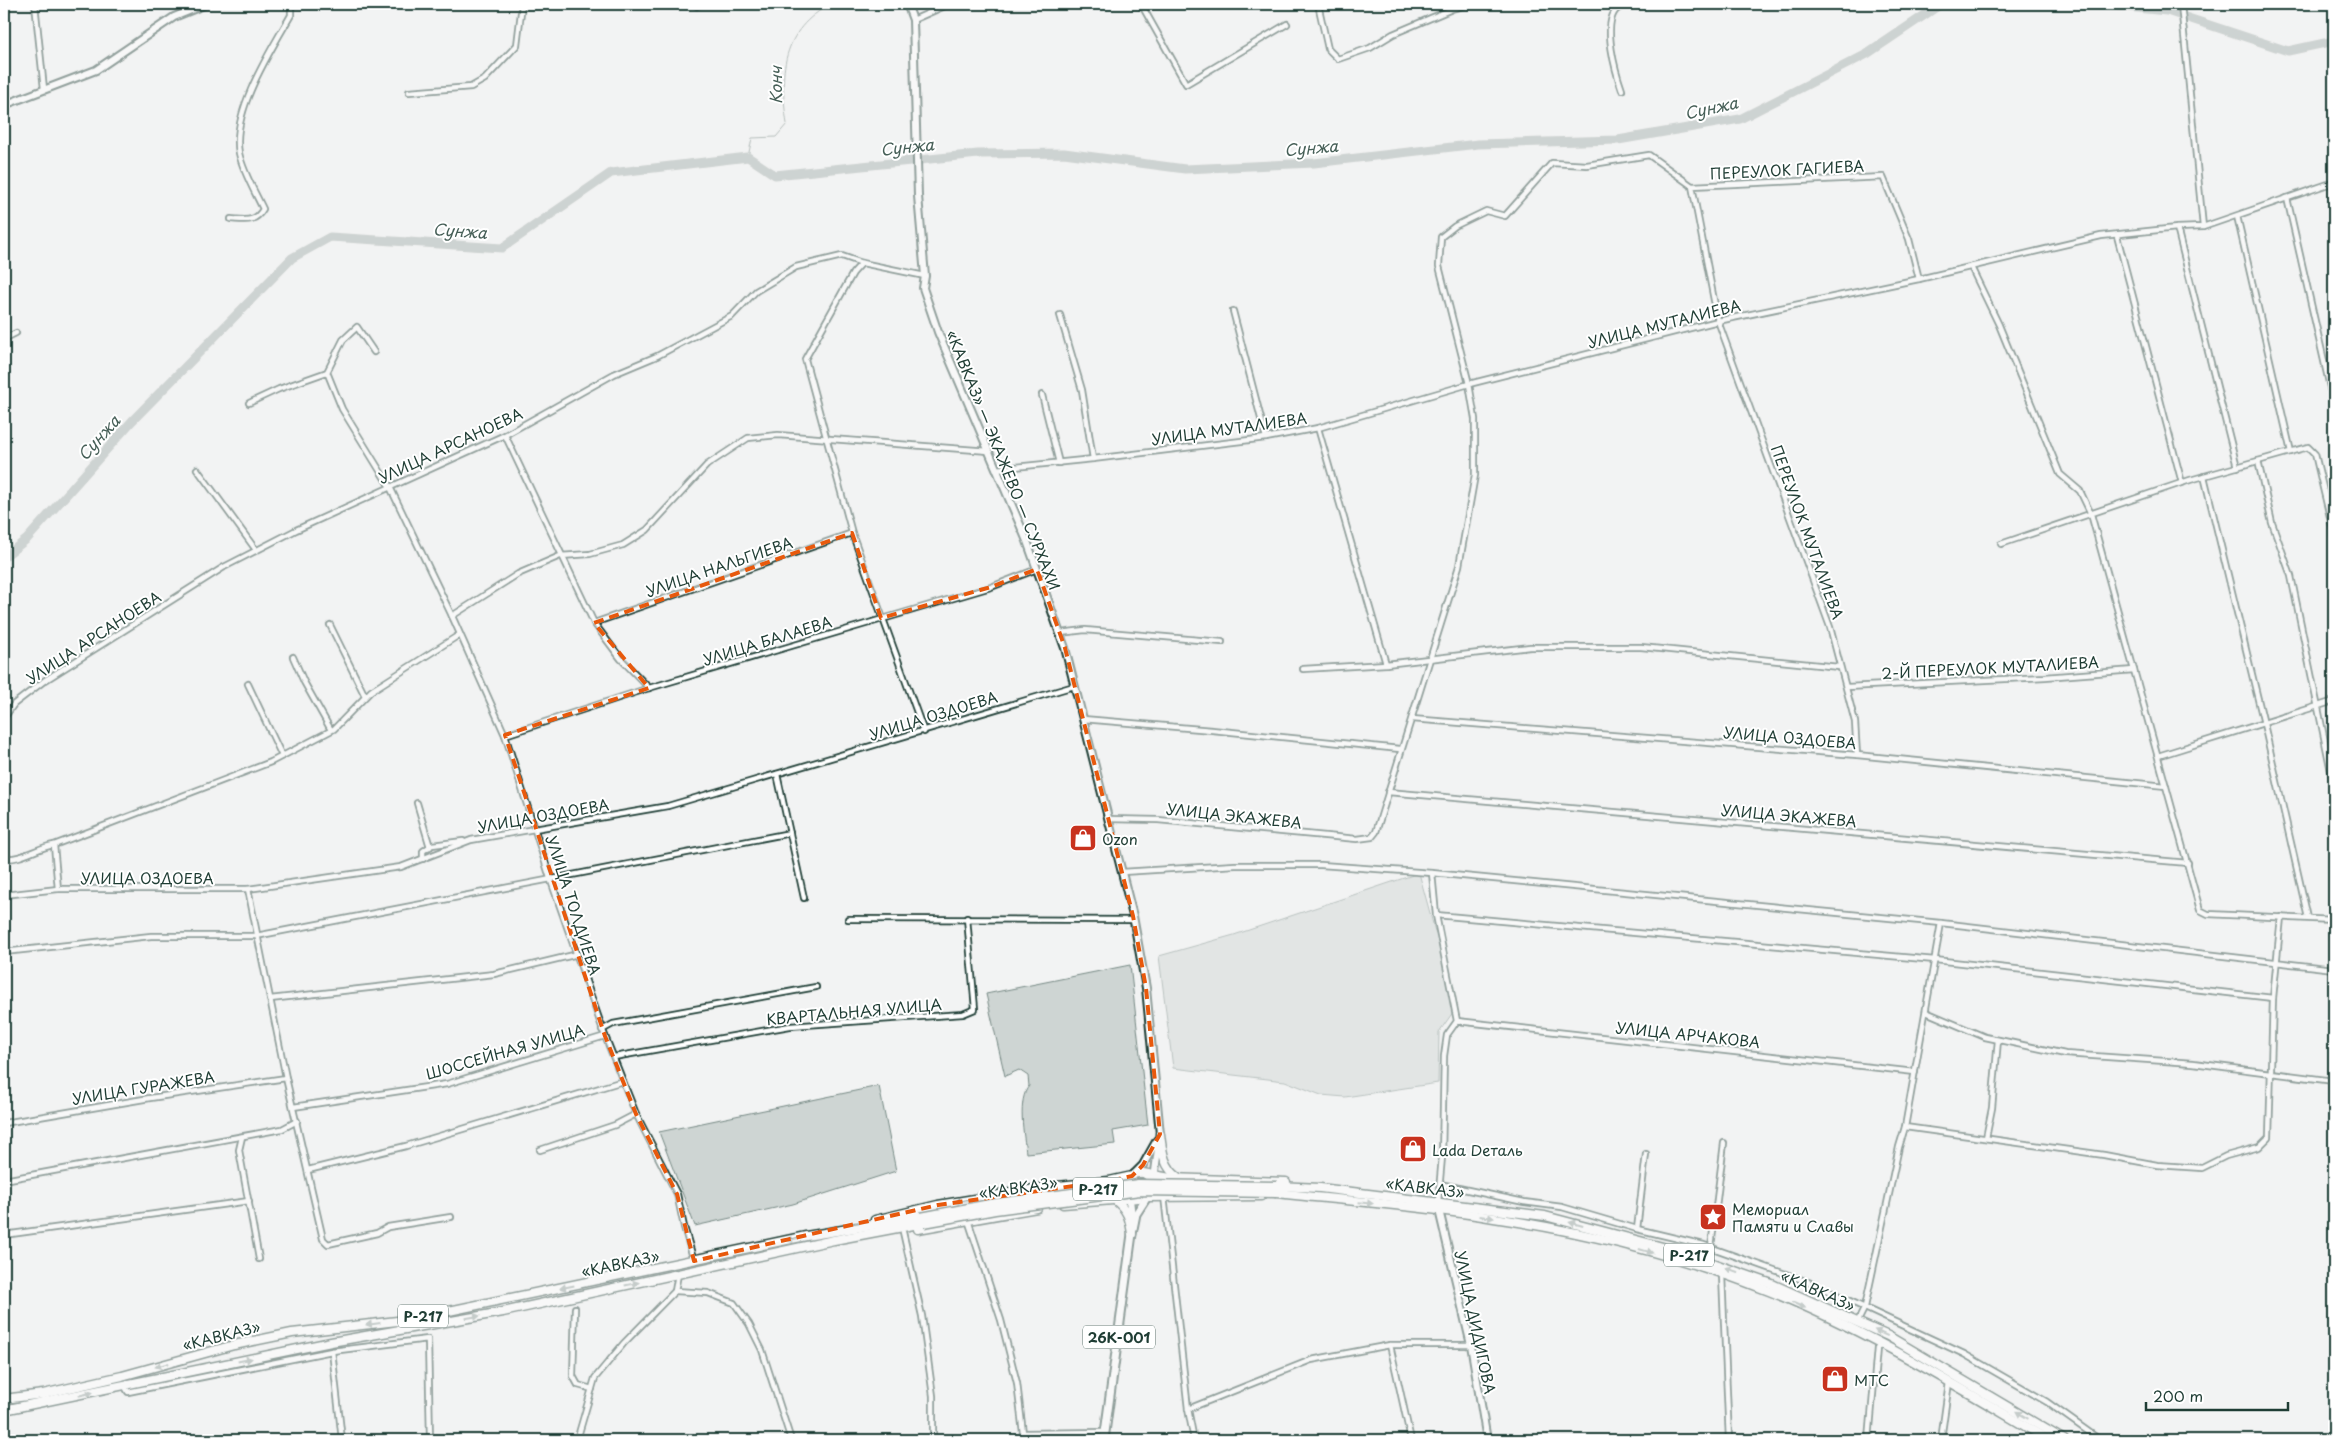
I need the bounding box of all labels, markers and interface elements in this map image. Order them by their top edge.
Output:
water label: Конч [763,65,787,104]
water label: Сунжа [1682,89,1741,124]
water label: Сунжа [879,131,936,161]
water label: Сунжа [1283,133,1340,161]
street label: ПЕРЕУЛОК ГАГИЕВА [1709,153,1865,185]
water label: Сунжа [432,216,489,244]
street label: УЛИЦА МУТАЛИЕВА [1585,293,1743,353]
street label: «КАВКАЗ» — ЭКАЖЕВО — СУРХАХИ [941,326,1067,594]
street label: УЛИЦА АРСАНОЕВА [374,401,526,489]
street label: УЛИЦА МУТАЛИЕВА [1150,406,1308,450]
water label: Сунжа [71,408,126,465]
street label: ПЕРЕУЛОК МУТАЛИЕВА [1766,442,1850,622]
street label: УЛИЦА НАЛЬГИЕВА [643,530,796,602]
street label: УЛИЦА АРСАНОЕВА [21,585,165,689]
street label: УЛИЦА БАЛАЕВА [700,609,834,671]
street label: 2-Й ПЕРЕУЛОК МУТАЛИЕВА [1881,650,2099,684]
street label: УЛИЦА ОЗДОЕВА [866,684,1000,745]
street label: УЛИЦА ОЗДОЕВА [1723,720,1857,754]
street label: УЛИЦА ОЗДОЕВА [475,792,611,838]
street label: УЛИЦА ЭКАЖЕВА [1165,796,1303,834]
street label: УЛИЦА ЭКАЖЕВА [1720,798,1858,832]
shop icon: Ozon [1068,823,1098,853]
place label: Ozon [1102,827,1138,850]
street label: УЛИЦА ТОЛДИЕВА [541,832,607,978]
street label: УЛИЦА ОЗДОЕВА [80,866,214,889]
street label: КВАРТАЛЬНАЯ УЛИЦА [765,992,943,1030]
street label: УЛИЦА АРЧАКОВА [1615,1015,1761,1053]
street label: ШОССЕЙНАЯ УЛИЦА [423,1017,587,1085]
street label: УЛИЦА ГУРАЖЕВА [70,1064,216,1110]
shop icon: Lada Dеталь [1398,1134,1428,1164]
place label: Lada Dеталь [1432,1138,1523,1161]
street label: «КАВКАЗ» [977,1170,1059,1204]
street label: «КАВКАЗ» [1384,1171,1466,1203]
road number: Р-217 [1073,1178,1123,1200]
place label: Мемориал Памяти и Славы [1732,1197,1854,1237]
one-way arrow [954,1198,970,1206]
one-way arrow [1359,1199,1375,1207]
place icon: Мемориал Памяти и Славы [1698,1202,1728,1232]
one-way arrow [1480,1213,1496,1221]
one-way arrow [1569,1220,1584,1228]
one-way arrow [787,1235,802,1243]
street label: «КАВКАЗ» [579,1243,662,1282]
road number: Р-217 [1664,1244,1714,1266]
one-way arrow [1638,1247,1654,1255]
street label: УЛИЦА ДИДИГОВА [1450,1248,1502,1396]
street label: «КАВКАЗ» [1777,1263,1859,1317]
one-way arrow [1724,1266,1739,1274]
one-way arrow [625,1279,641,1287]
one-way arrow [558,1284,574,1292]
one-way arrow [1792,1301,1806,1309]
road number: Р-217 [398,1304,448,1328]
one-way arrow [466,1313,482,1321]
street label: «КАВКАЗ» [180,1314,263,1356]
one-way arrow [364,1320,380,1328]
road number: 26К-001 [1083,1325,1155,1348]
one-way arrow [1874,1329,1888,1337]
one-way arrow [237,1356,252,1364]
one-way arrow [155,1361,170,1369]
shop icon: МТС [1820,1364,1850,1394]
place label: МТС [1854,1368,1889,1391]
scale bar [2146,1379,2288,1411]
text: 200 m [2153,1384,2203,1407]
one-way arrow [78,1390,93,1398]
one-way arrow [2015,1411,2028,1420]

